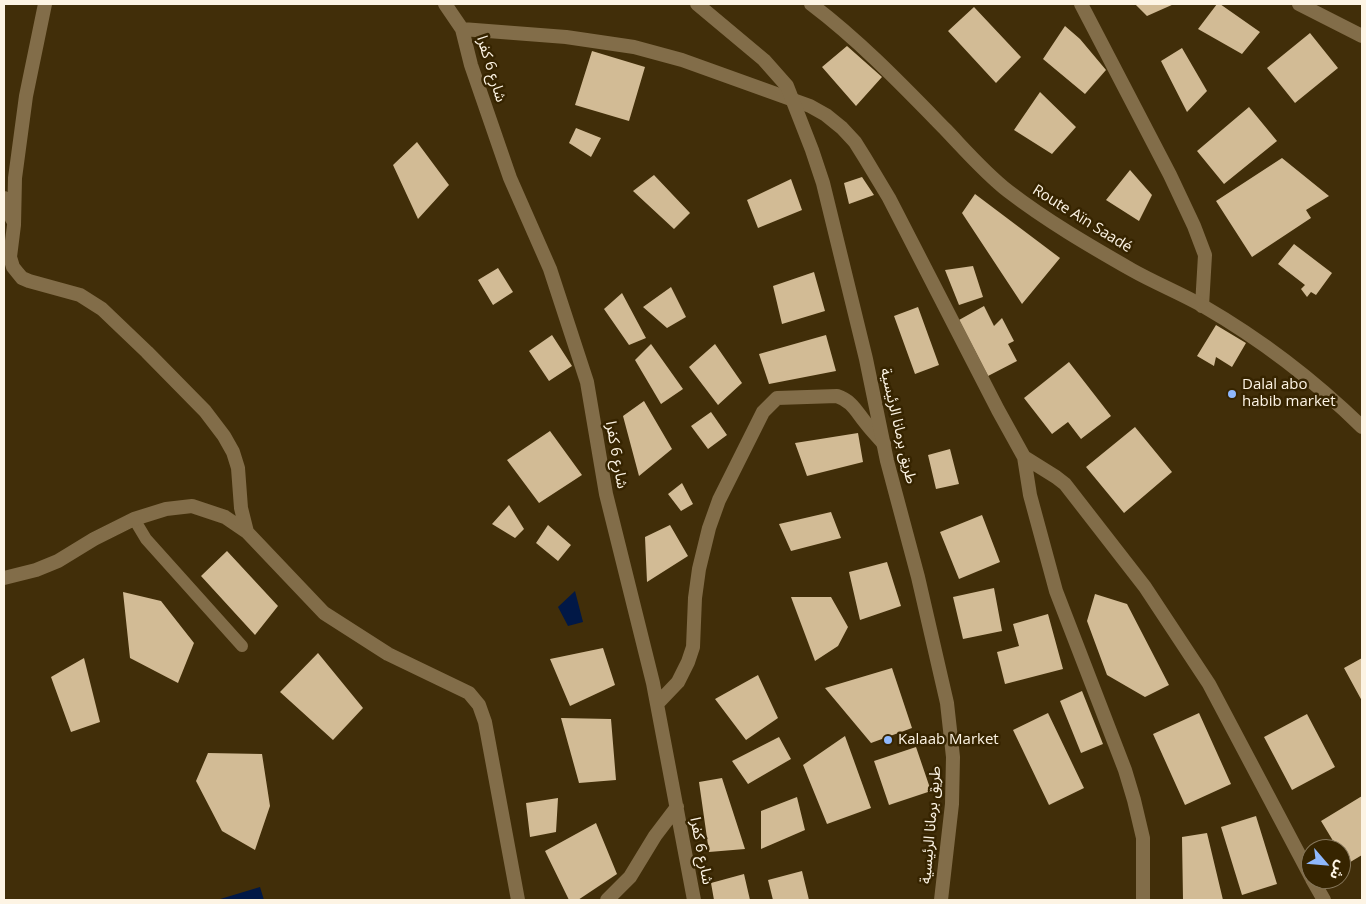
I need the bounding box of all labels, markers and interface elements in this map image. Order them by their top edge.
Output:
street label: شارع 6 كفرا [472,34,510,104]
street label: Route Aïn Saadé [1029,181,1135,257]
street label: طريق برمانا الرئيسية [876,366,920,486]
place label: Dalal abo habib market [1242,376,1336,411]
marker: Dalal abo habib market [1226,388,1238,400]
street label: شارع 6 كفرا [601,420,631,490]
place label: Kalaab Market [898,731,999,749]
marker: Kalaab Market [882,734,894,746]
street label: طريق برمانا الرئيسية [917,765,945,885]
street label: شارع 6 كفرا [686,816,716,886]
north arrow [1301,839,1351,889]
text: ش [1326,858,1352,883]

